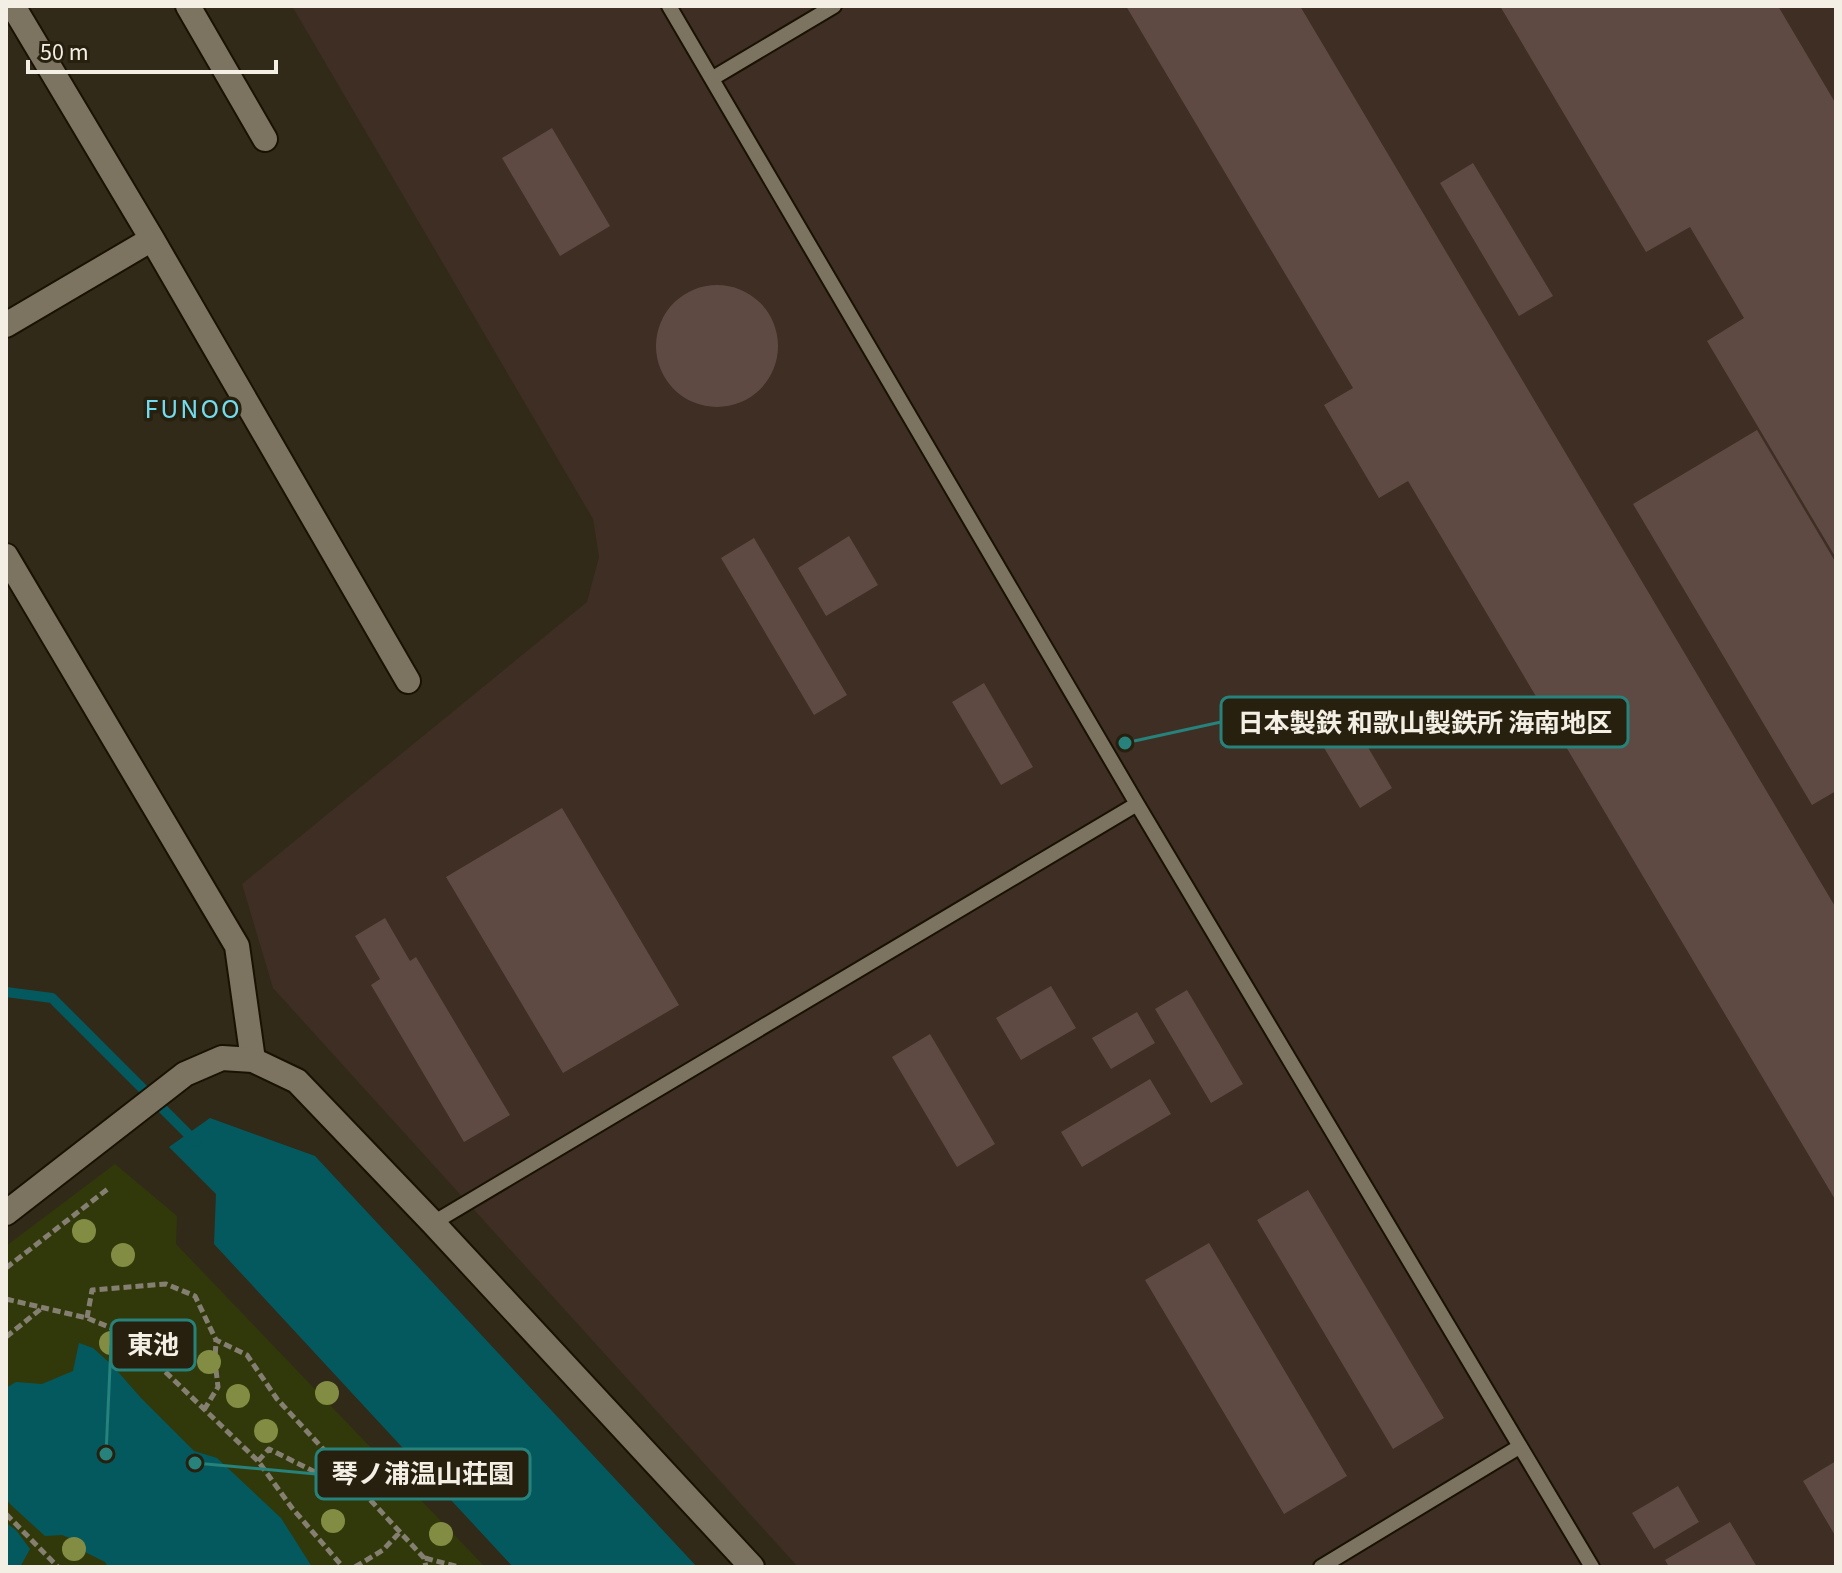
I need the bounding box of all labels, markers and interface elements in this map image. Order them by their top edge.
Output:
scale bar [28,24,276,74]
text: 50 m [40,35,89,70]
district label: FUNOO [144,389,242,429]
callout: 日本製鉄 和歌山製鉄所 海南地区 [1221,697,1628,747]
text: 日本製鉄 和歌山製鉄所 海南地区 [1238,705,1612,742]
callout: 東池 [111,1320,195,1370]
text: 東池 [127,1327,179,1364]
callout: 琴ノ浦温山荘園 [316,1449,530,1499]
text: 琴ノ浦温山荘園 [332,1456,514,1493]

